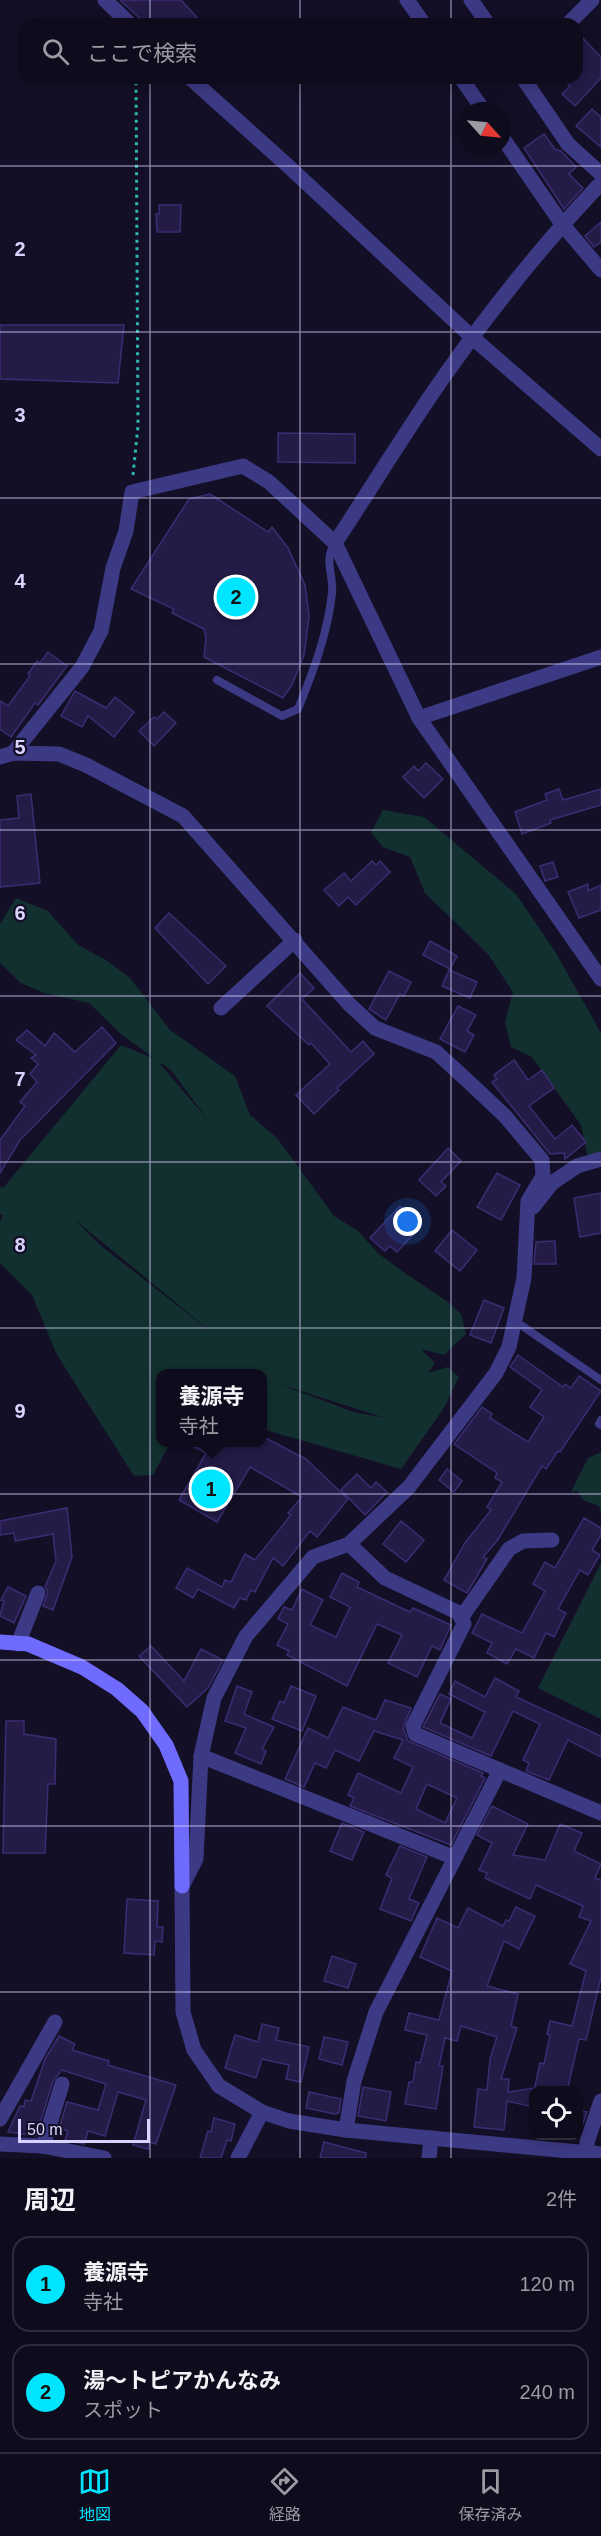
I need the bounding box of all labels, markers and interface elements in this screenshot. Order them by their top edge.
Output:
search box [18,18,583,84]
icon: search [39,35,72,68]
text: ここで検索 [87,41,197,66]
north arrow [457,102,511,156]
text: 2 [14,238,26,260]
text: 3 [14,404,26,426]
text: 4 [14,570,26,592]
pin: 2 [216,574,256,620]
text: 5 [14,736,26,758]
text: 6 [14,902,26,924]
text: 7 [14,1068,26,1090]
your location [393,1207,422,1236]
text: 8 [14,1234,26,1256]
popup [156,1369,267,1447]
text: 養源寺 [178,1384,245,1409]
text: 9 [14,1400,26,1422]
text: 寺社 [178,1415,218,1437]
pin: 1 [192,1466,230,1512]
map controls [529,2086,583,2140]
button: locate [529,2086,583,2140]
scale bar [18,2116,150,2144]
text: 50 m [27,2121,63,2138]
text: 周辺 [24,2185,76,2215]
text: 2件 [546,2188,577,2210]
text: 養源寺 [83,2260,149,2285]
text: 1 [40,2273,51,2295]
text: 120 m [519,2273,575,2295]
text: 寺社 [83,2291,123,2313]
text: 湯～トピアかんなみ [83,2368,281,2393]
text: 2 [40,2381,51,2403]
text: 240 m [519,2381,575,2403]
text: スポット [83,2399,163,2421]
tab: 地図 [78,2465,111,2525]
tab: 経路 [268,2465,301,2525]
tab: 保存済み [458,2465,522,2525]

